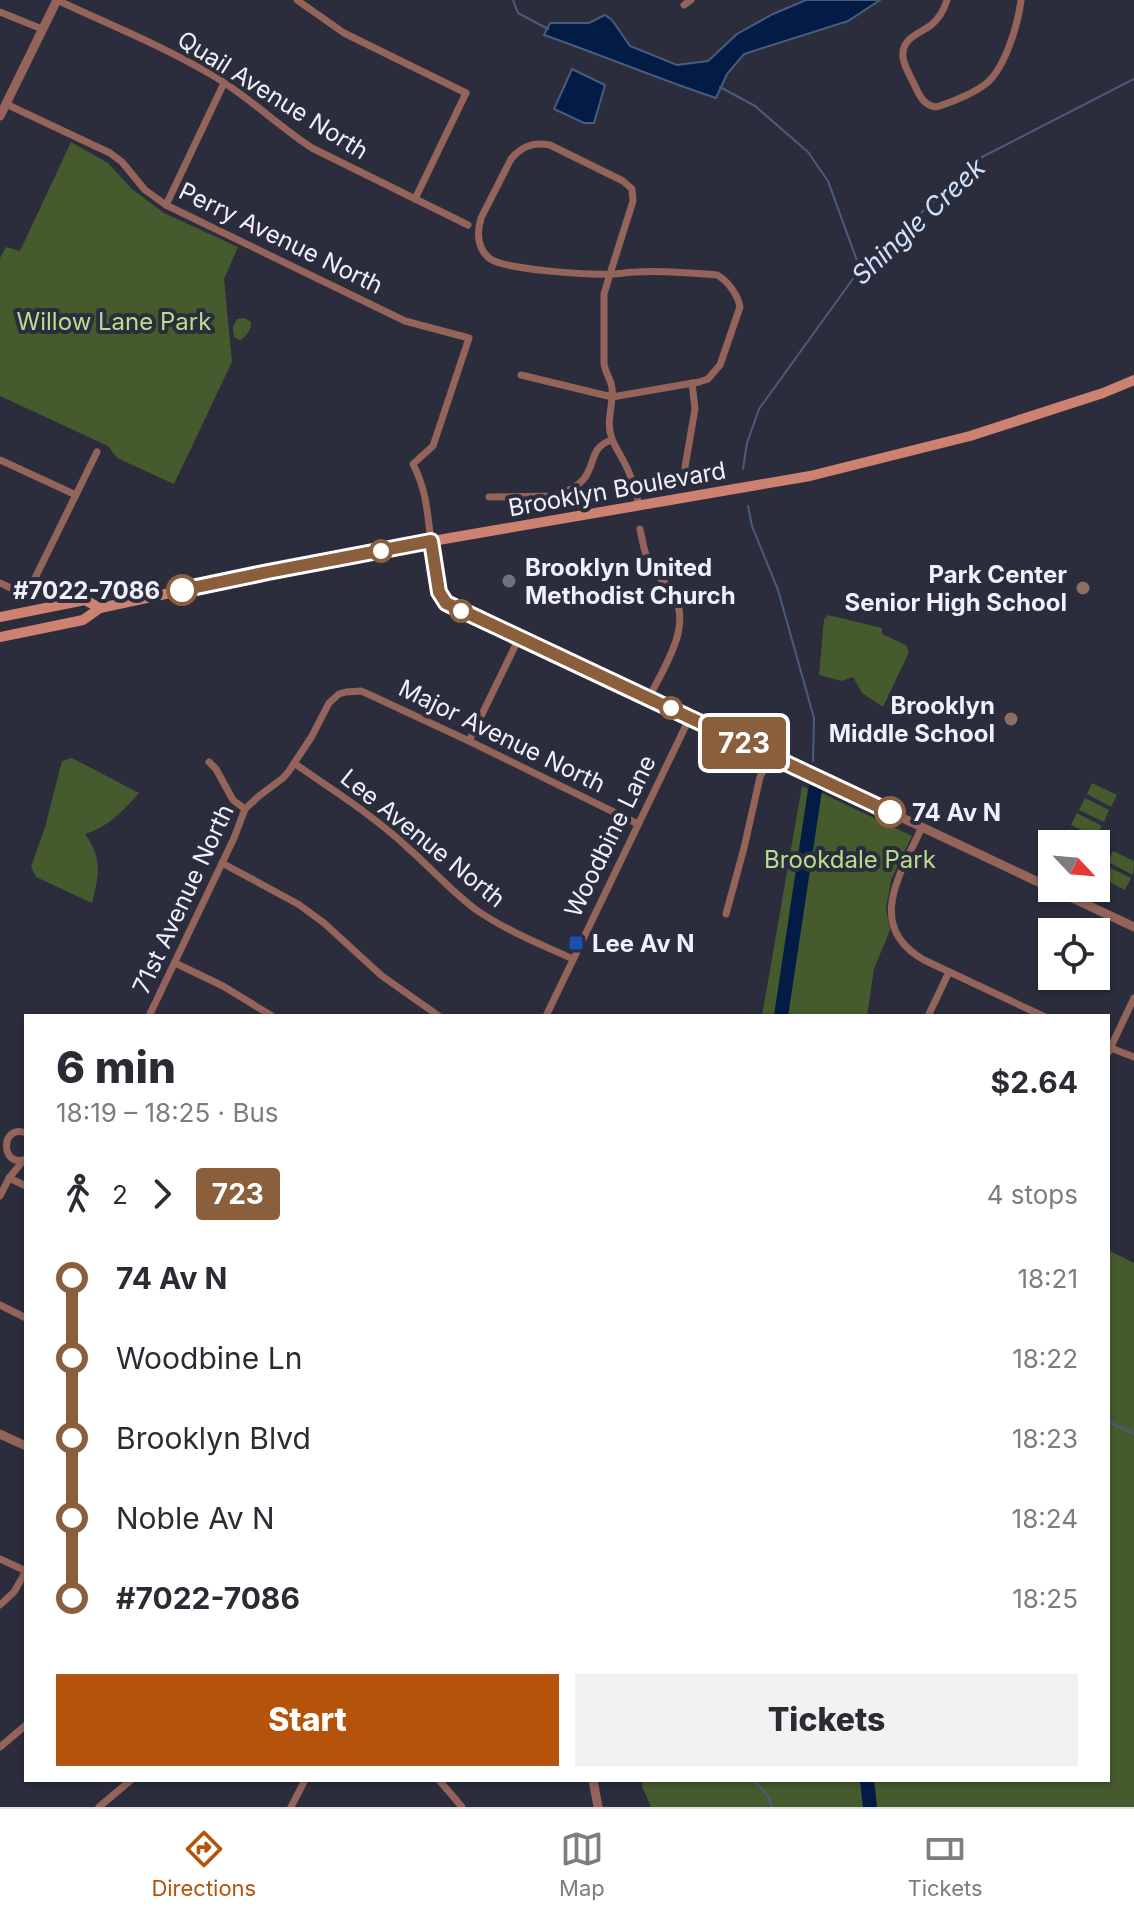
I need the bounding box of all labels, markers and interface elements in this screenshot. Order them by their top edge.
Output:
street label: Quail Avenue North [172,25,374,165]
water label: Shingle Creek [845,151,992,291]
street label: Perry Avenue North [174,176,388,300]
park label: Willow Lane Park [17,307,211,336]
street label: Brooklyn Boulevard [506,456,728,522]
unlabelled marker [370,540,392,562]
place label: Brooklyn United Methodist Church [525,553,736,610]
place label: Park Center Senior High School [844,560,1067,617]
marker: Brooklyn United Methodist Church [500,572,518,590]
marker: #7022-7086 [167,575,197,605]
place label: #7022-7086 [13,576,160,605]
marker: Park Center Senior High School [1074,579,1092,597]
unlabelled marker [450,600,472,622]
street label: Major Avenue North [394,673,610,799]
place label: Brooklyn Middle School [829,691,995,748]
unlabelled marker [660,697,682,719]
marker: Brooklyn Middle School [1002,710,1020,728]
line badge: 723 [698,717,790,769]
text: 723 [718,726,770,760]
street label: Woodbine Lane [558,750,662,922]
street label: Lee Avenue North [335,763,511,913]
marker: 74 Av N [875,797,905,827]
place label: 74 Av N [912,798,1001,827]
street label: 71st Avenue North [126,800,240,998]
north arrow [1038,830,1110,902]
map controls [1038,830,1110,990]
park label: Brookdale Park [764,845,936,874]
button: locate [1038,918,1110,990]
place label: Lee Av N [592,929,695,958]
marker: Lee Av N [567,934,585,952]
text: 6 min [56,1040,176,1094]
text: $2.64 [991,1064,1078,1100]
text: 18:19 – 18:25 · Bus [56,1097,279,1128]
icon: walk [56,1172,100,1216]
icon: forward [140,1172,184,1216]
text: 723 [212,1177,264,1211]
text: 2 [112,1179,128,1210]
text: 4 stops [987,1179,1078,1210]
text: 74 Av N [116,1260,227,1296]
text: 18:21 [1017,1263,1078,1294]
text: Woodbine Ln [116,1340,302,1376]
text: 18:22 [1012,1343,1078,1374]
text: Brooklyn Blvd [116,1420,311,1456]
text: 18:23 [1012,1423,1078,1454]
text: Noble Av N [116,1500,275,1536]
text: 18:24 [1012,1503,1078,1534]
text: #7022-7086 [116,1580,300,1616]
text: 18:25 [1012,1583,1078,1614]
button: Start [56,1674,559,1766]
button: Tickets [575,1674,1078,1766]
tab: Directions [151,1827,256,1901]
tab: Map [559,1827,605,1901]
tab: Tickets [908,1827,983,1901]

